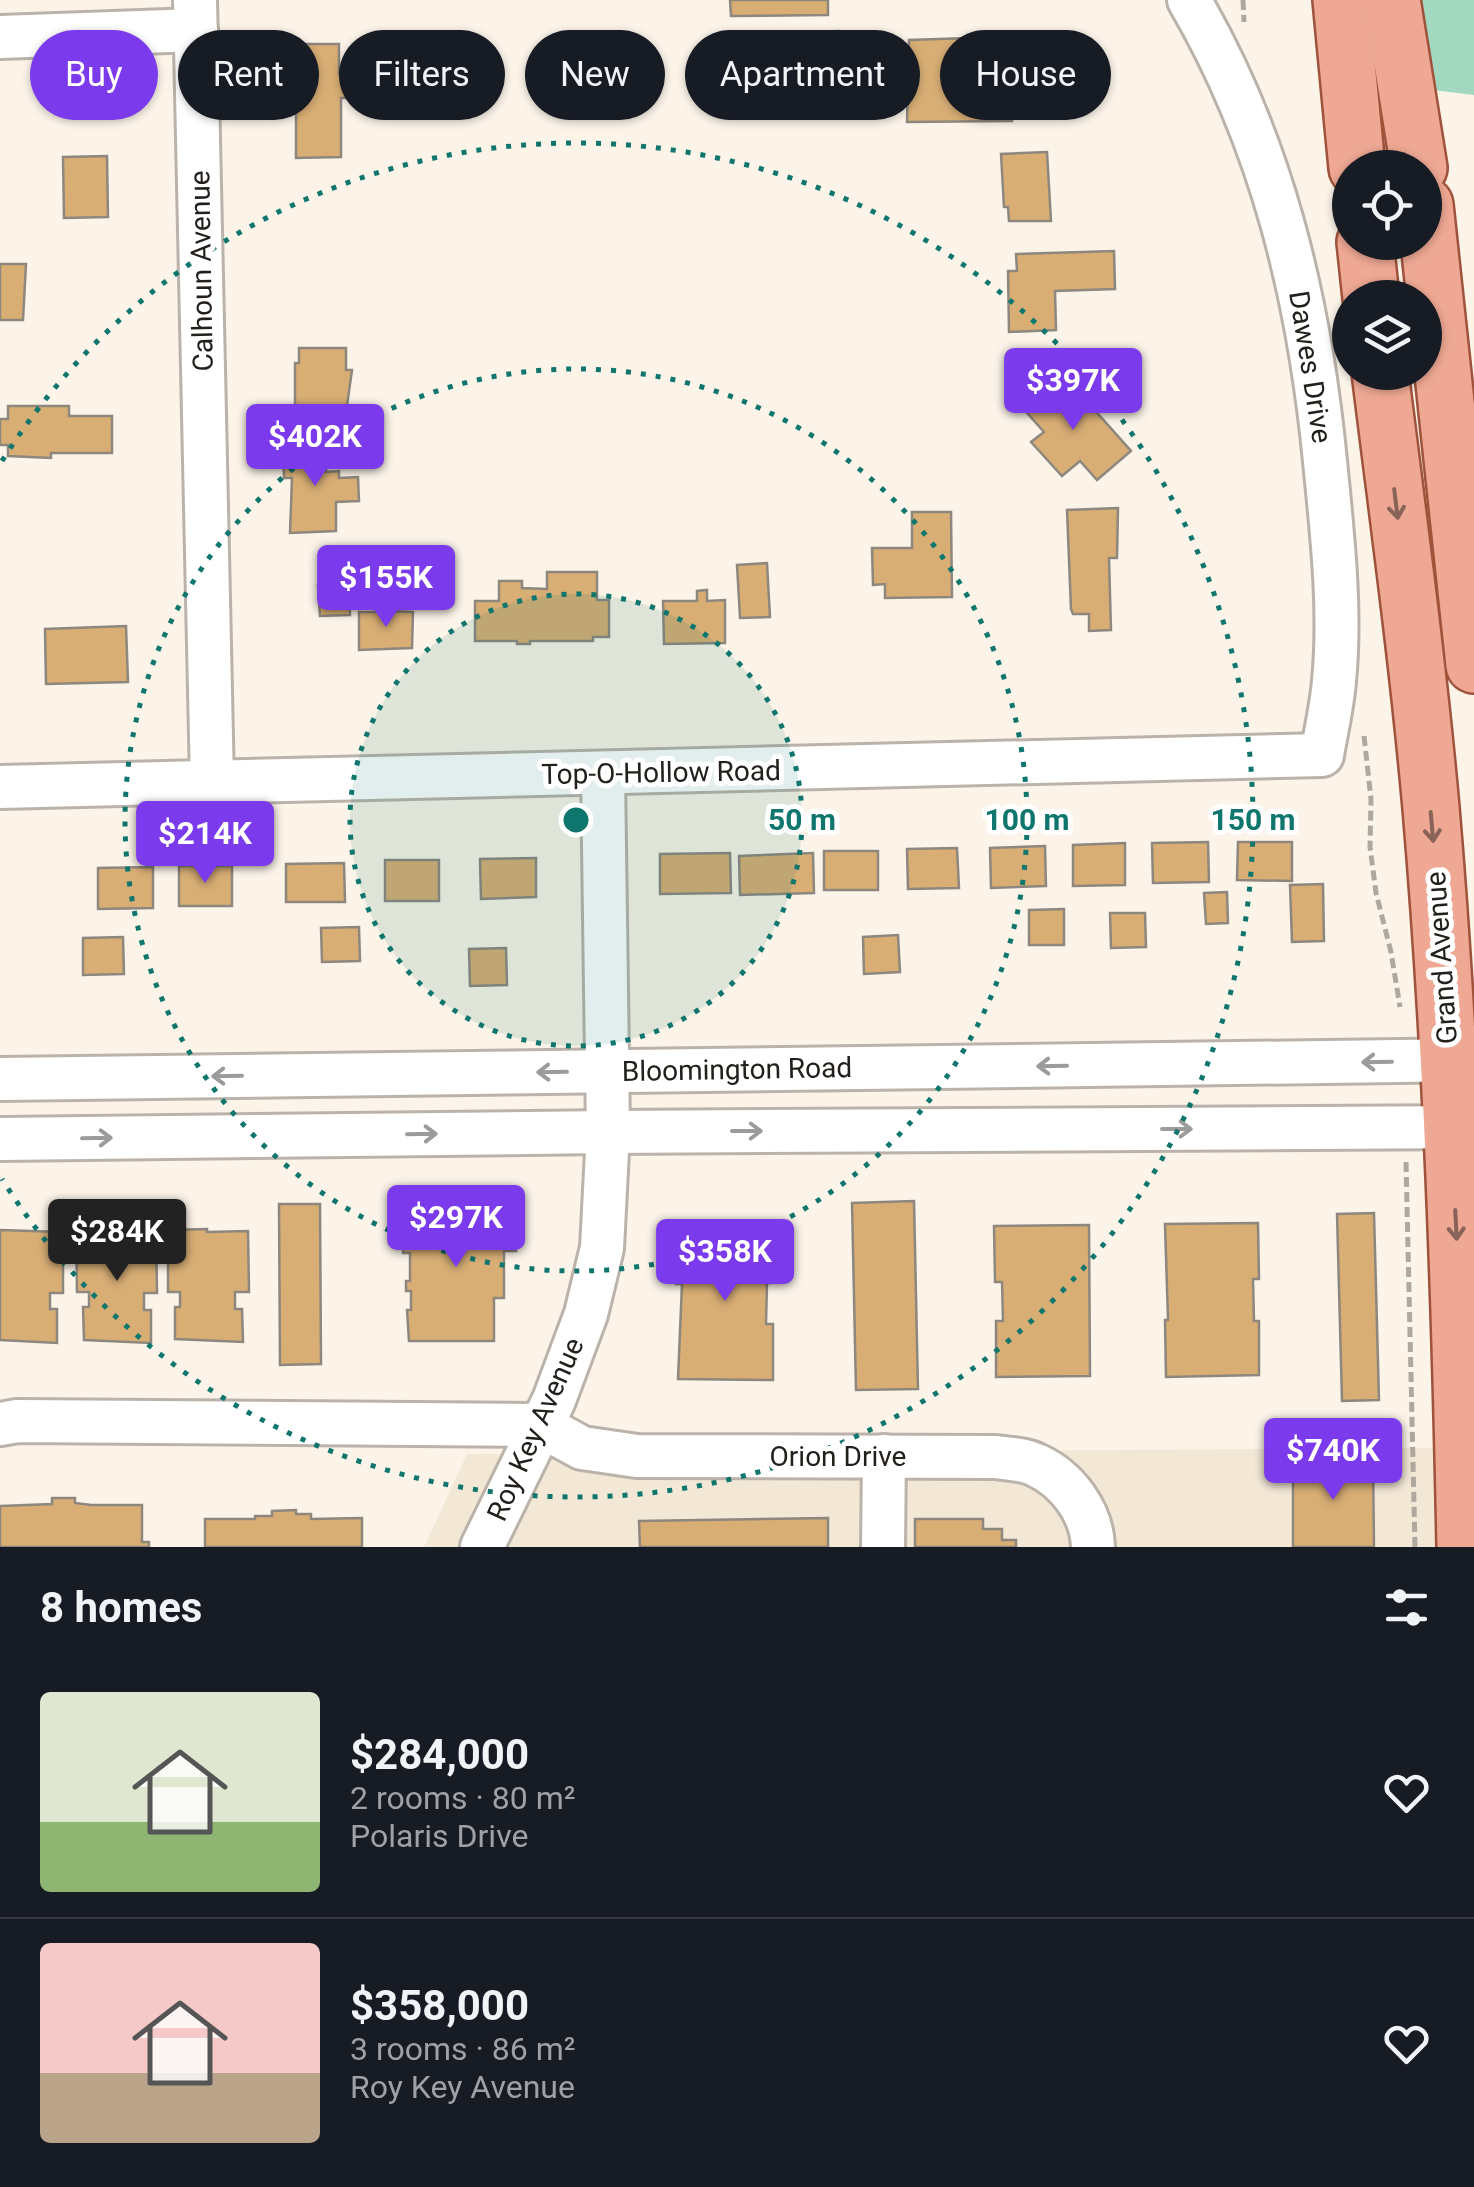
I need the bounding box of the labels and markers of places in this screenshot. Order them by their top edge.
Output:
pin: $397K [1003,348,1143,433]
pin: $402K [245,404,385,489]
pin: $155K [316,545,456,630]
pin: $214K [135,801,275,886]
centre of rings [558,802,594,838]
pin: $297K [386,1185,526,1270]
pin: $284K [47,1199,187,1284]
pin: $358K [655,1219,795,1304]
pin: $740K [1263,1418,1403,1503]

